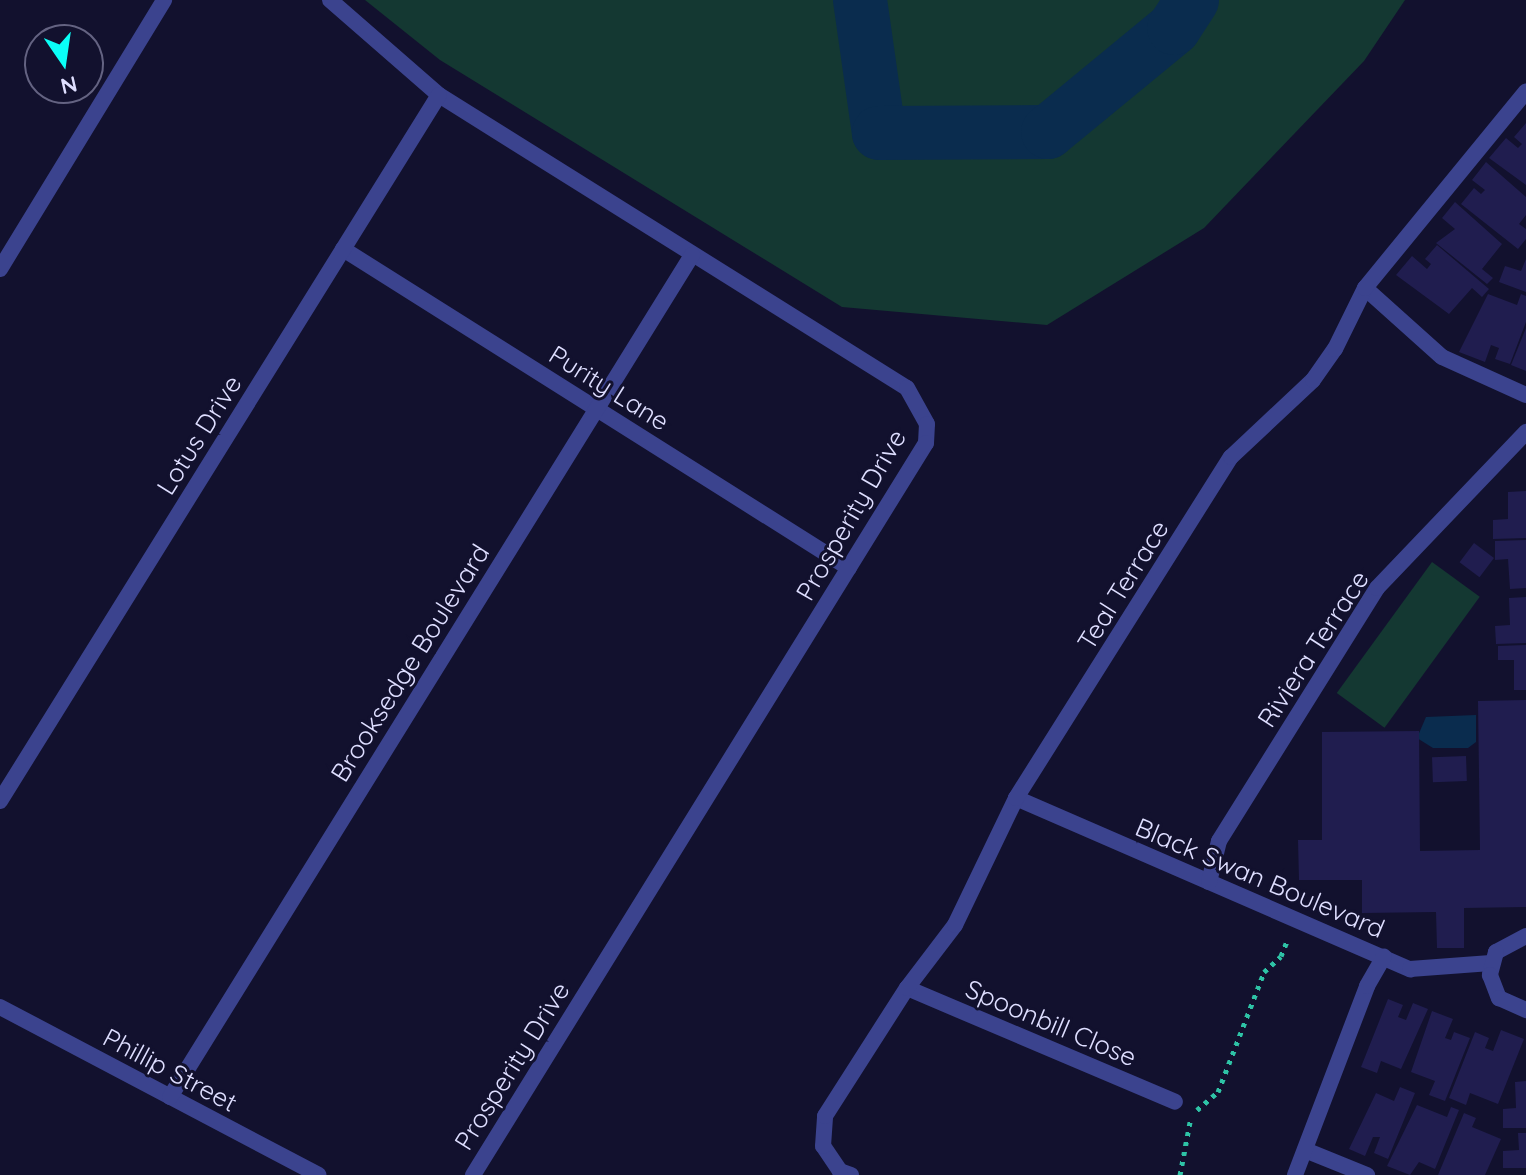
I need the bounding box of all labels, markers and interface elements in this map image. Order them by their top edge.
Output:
north arrow [24,24,104,104]
text: N [58,70,80,101]
street label: Purity Lane [543,339,675,437]
street label: Lotus Drive [150,369,248,501]
street label: Prosperity Drive [789,424,913,606]
street label: Teal Terrace [1071,514,1175,656]
street label: Brooksedge Boulevard [324,539,496,787]
street label: Riviera Terrace [1251,565,1375,733]
street label: Black Swan Boulevard [1131,811,1389,945]
street label: Spoonbill Close [961,973,1141,1073]
street label: Prosperity Drive [448,976,576,1156]
street label: Phillip Street [98,1022,242,1118]

